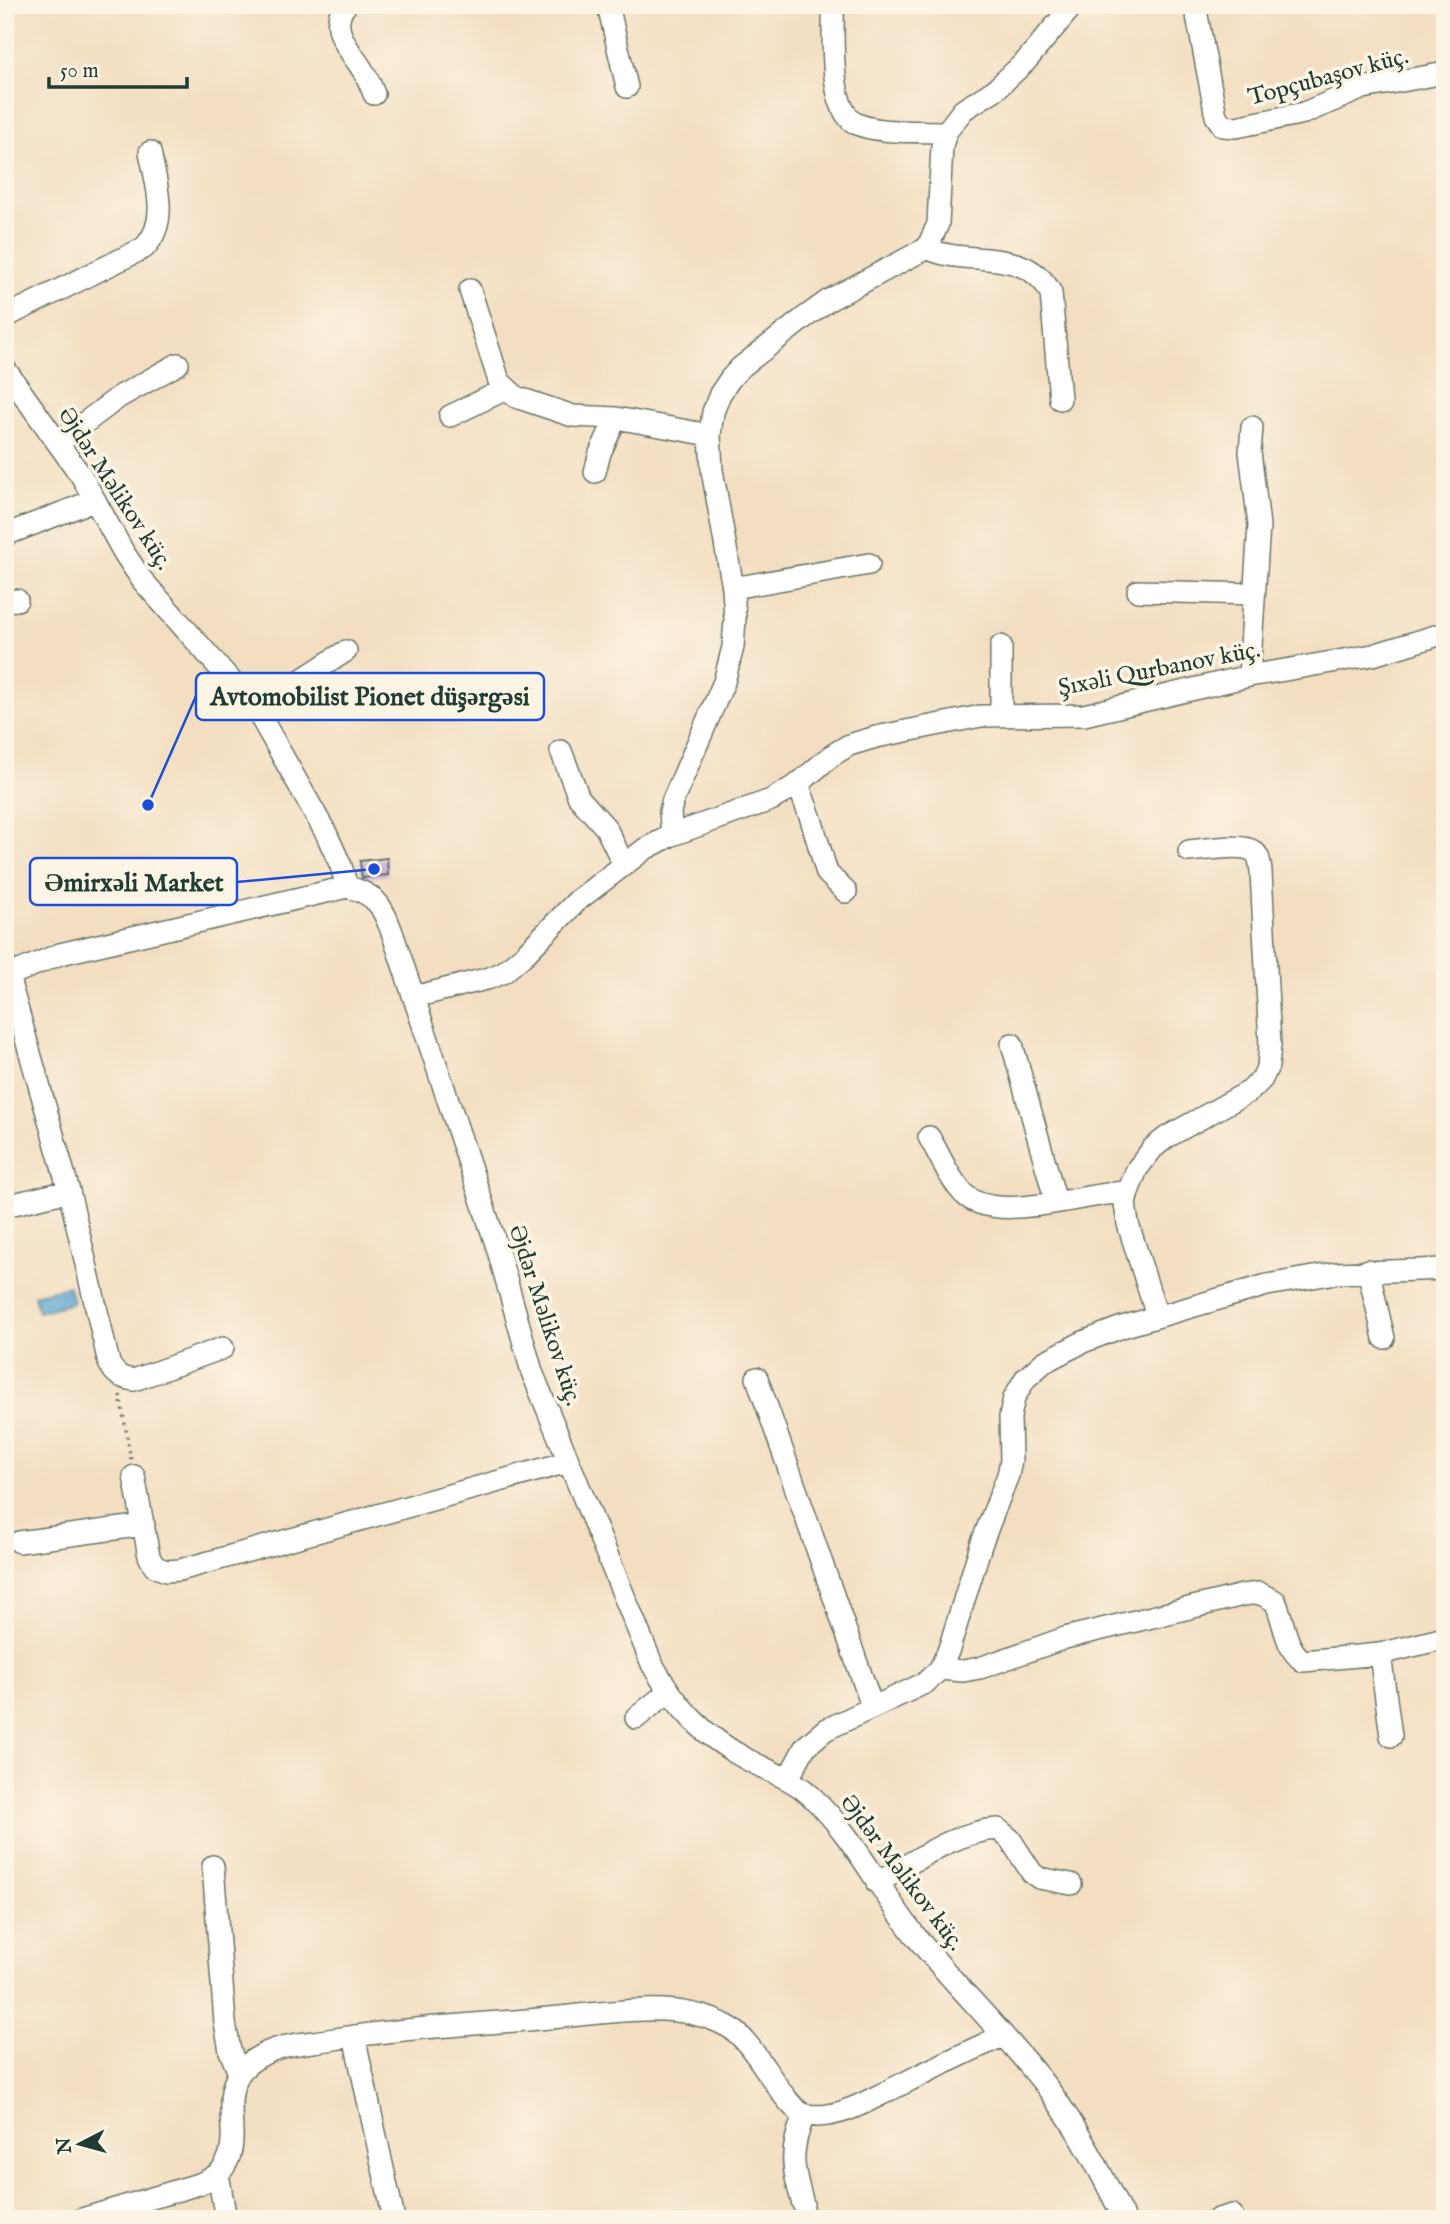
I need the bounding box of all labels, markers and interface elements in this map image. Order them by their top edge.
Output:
street label: Topçubaşov küç. [1245,41,1412,114]
scale bar [49,46,187,90]
text: 50 m [60,58,99,85]
street label: Əjdər Məlikov küç. [50,401,179,576]
street label: Şıxəli Qurbanov küç. [1055,635,1263,704]
callout: Avtomobilist Pionet düşərgəsi [196,673,544,720]
text: Avtomobilist Pionet düşərgəsi [209,681,530,714]
callout: Əmirxəli Market [30,858,237,905]
text: Əmirxəli Market [44,867,224,900]
street label: Əjdər Məlikov küç. [501,1221,588,1410]
street label: Əjdər Məlikov küç. [833,1788,971,1958]
north arrow [46,2108,116,2178]
text: N [52,2136,78,2156]

